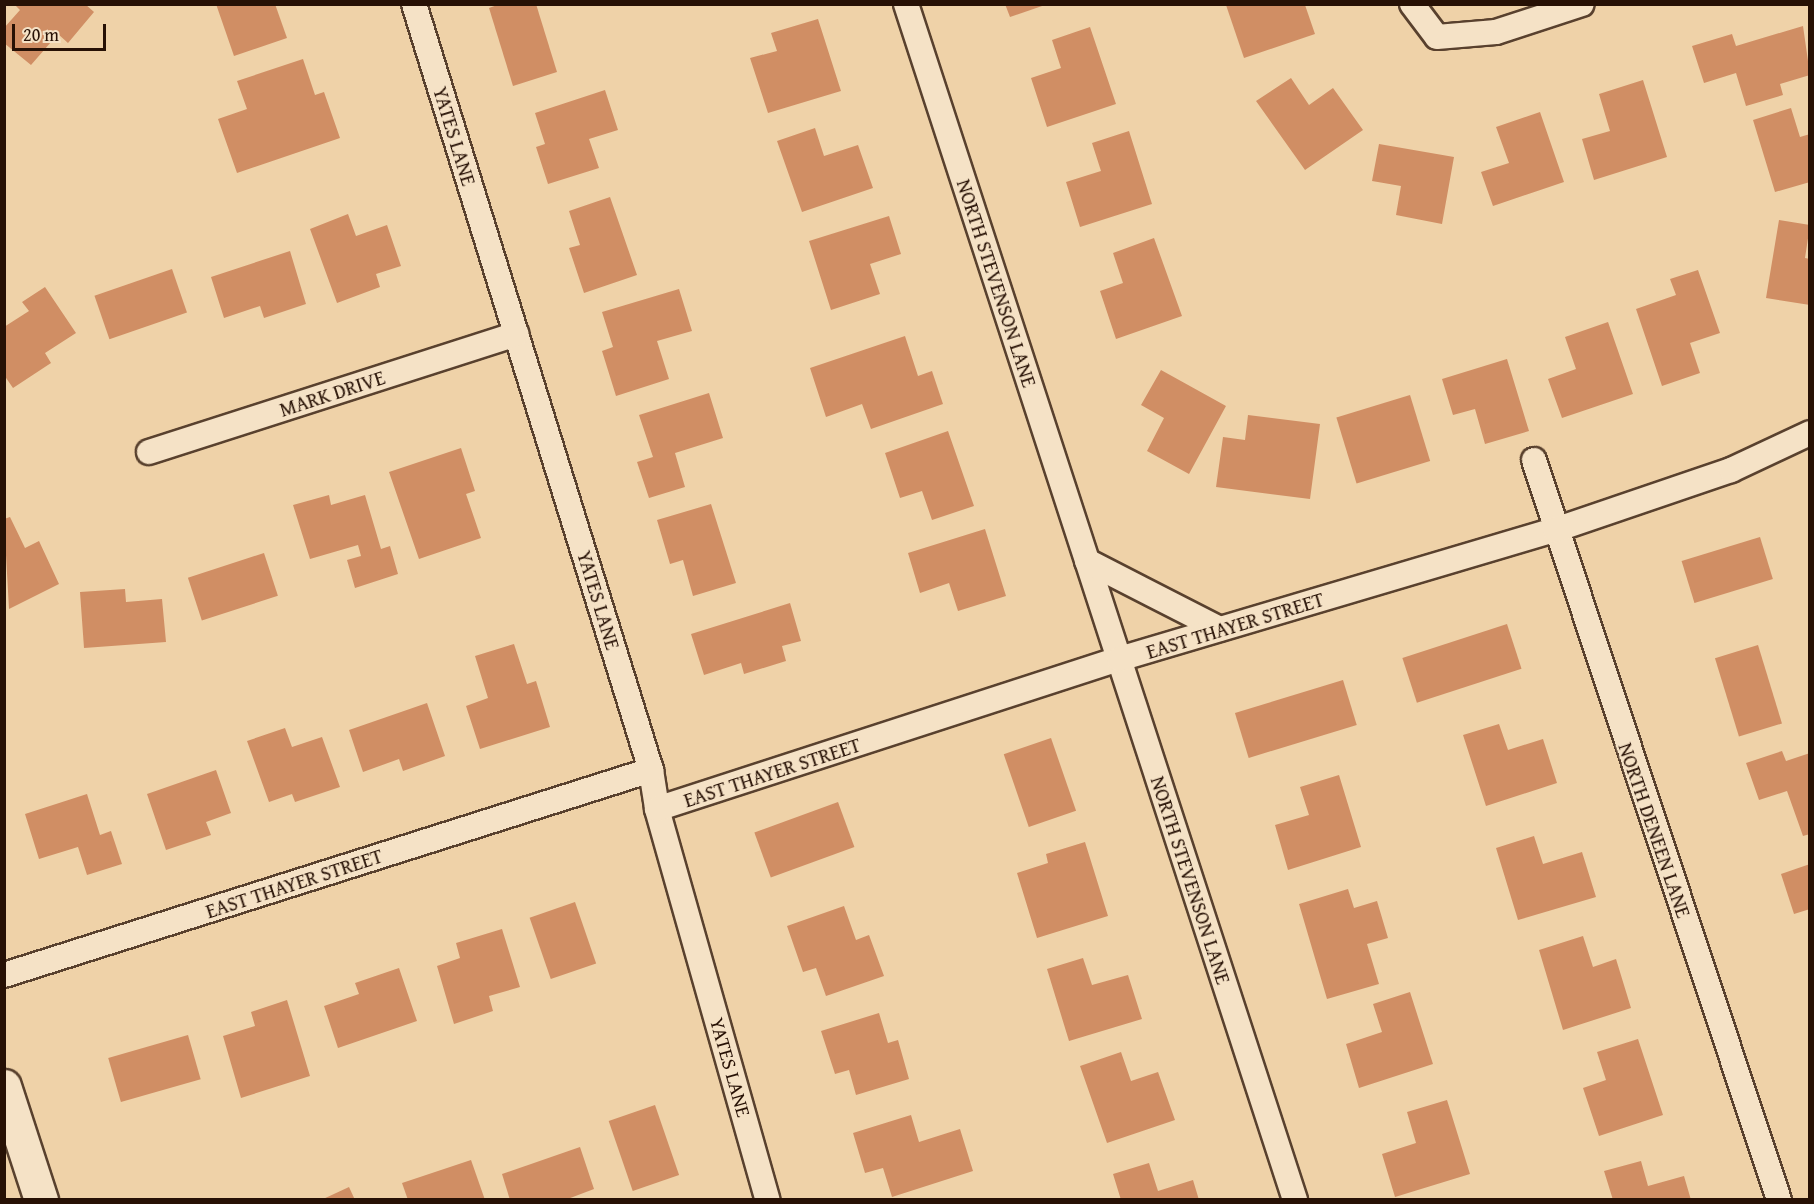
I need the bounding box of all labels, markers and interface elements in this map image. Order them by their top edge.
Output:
scale bar [15,12,110,50]
text: 20 m [23,21,59,48]
street label: YATES LANE [429,84,481,188]
street label: NORTH STEVENSON LANE [952,176,1042,390]
street label: MARK DRIVE [276,365,388,421]
street label: YATES LANE [573,548,625,652]
street label: EAST THAYER STREET [1143,587,1327,663]
street label: EAST THAYER STREET [681,732,863,812]
street label: NORTH DENEEN LANE [1614,739,1696,921]
street label: NORTH STEVENSON LANE [1146,773,1236,987]
street label: EAST THAYER STREET [203,843,385,923]
street label: YATES LANE [705,1015,757,1119]

